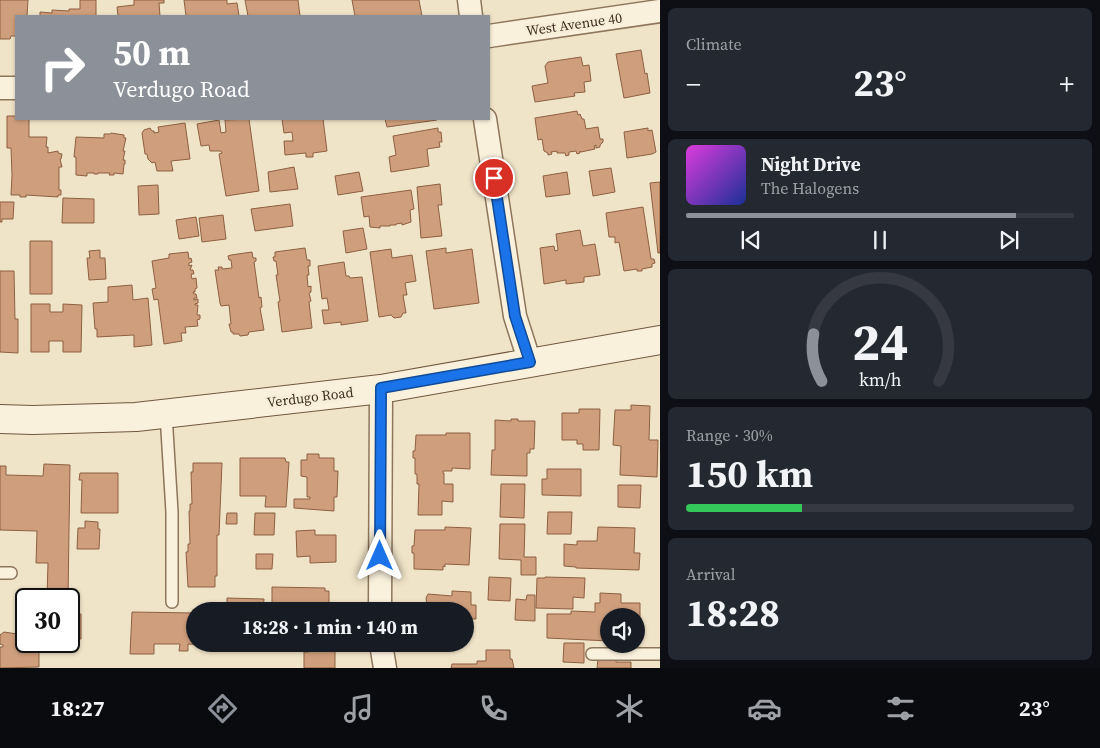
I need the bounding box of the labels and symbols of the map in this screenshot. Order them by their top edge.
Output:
street label: West Avenue 40 [525,7,623,41]
pin [473,157,515,199]
street label: Verdugo Road [266,382,354,412]
position arrow [353,529,405,581]
speed limit sign: 30 [15,588,80,653]

